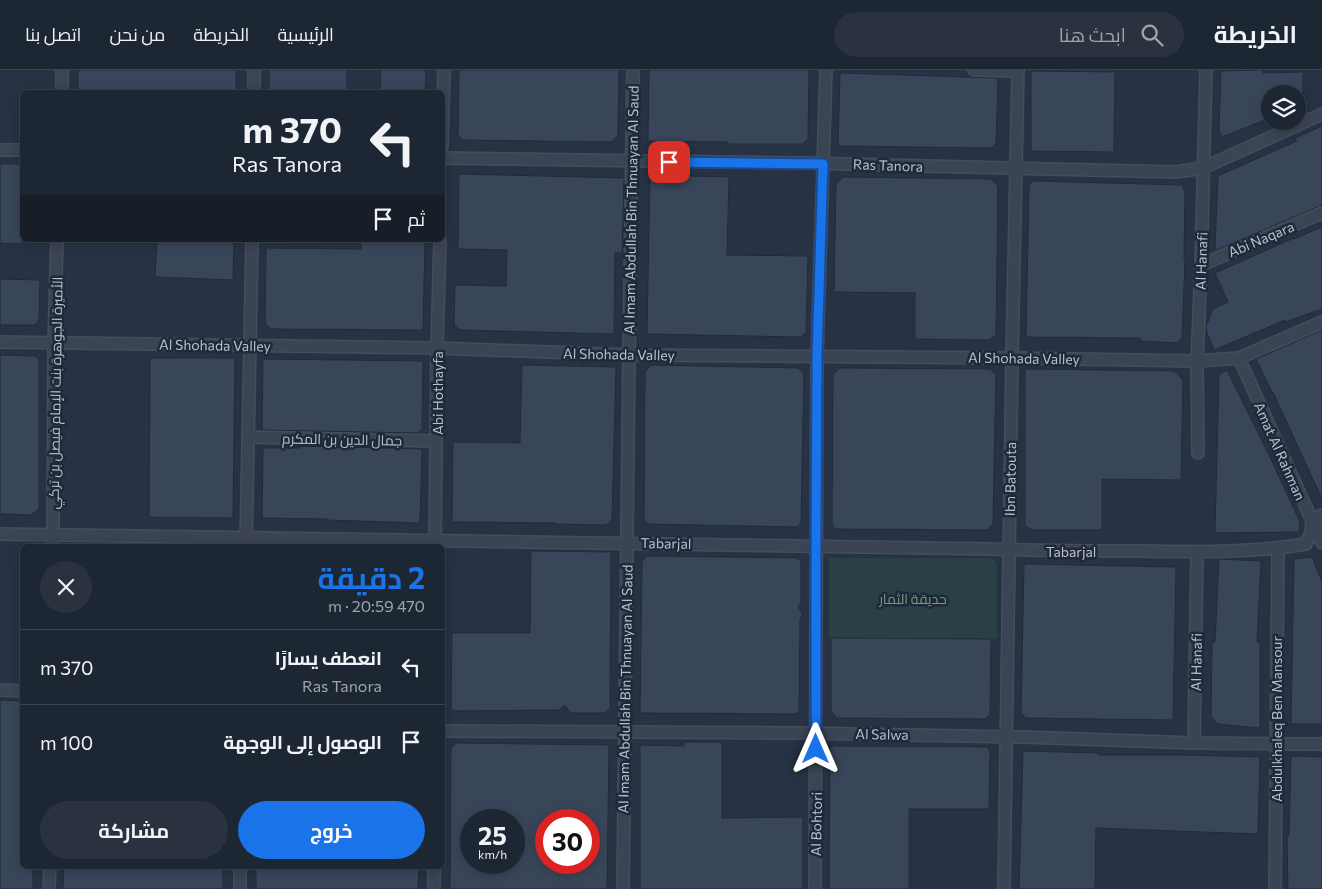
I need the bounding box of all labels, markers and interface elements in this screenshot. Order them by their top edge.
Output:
search box [834,12,1184,57]
text: الخريطة [1214,19,1297,48]
icon: search [1138,21,1166,49]
text: اتصل بنا [25,23,81,45]
text: من نحن [109,23,165,45]
text: الخريطة [193,23,249,45]
text: الرئيسية [277,23,334,45]
text: ابحث هنا [1059,23,1126,46]
street label: Al Imam Abdullah Bin Thnuayan Al Saud [620,85,642,335]
map controls [1261,85,1306,130]
button: layers [1261,85,1306,130]
text: 370 m [242,107,342,150]
icon: left [360,110,425,175]
pin [648,141,690,183]
icon: arrive [655,148,683,176]
text: Ras Tanora [232,150,342,177]
street label: Ras Tanora [853,155,923,175]
icon: arrive [369,205,397,233]
text: ثم [407,207,425,230]
street label: Abi Naqara [1225,217,1297,261]
street label: Al Hanafi [1191,232,1211,290]
street label: الأميرة الجوهرة بنت الإمام فيصل بن تركي [44,276,70,510]
street label: Al Shohada Valley [159,336,271,354]
street label: Al Shohada Valley [563,345,675,363]
street label: Al Shohada Valley [968,349,1080,367]
street label: Abi Hothayfa [429,351,446,435]
street label: Amat Al Rahman [1251,399,1309,503]
street label: جمال الدين بن المكرم [282,429,402,451]
street label: Ibn Batouta [1001,442,1019,516]
street label: Tabarjal [640,534,692,552]
street label: Tabarjal [1046,543,1096,560]
text: 2 دقيقة [317,558,425,595]
button: close [40,561,92,613]
street label: Al Imam Abdullah Bin Thnuayan Al Saud [614,564,636,814]
park label: حديقة الثمار [878,590,947,607]
text: 470 m · 20:59 [328,596,425,615]
street label: Al Hanafi [1187,633,1205,691]
street label: Abdulkhaleq Ben Mansour [1268,636,1285,802]
text: انعطف يسارًا [275,646,382,669]
icon: left [397,653,425,681]
text: 370 m [40,656,93,679]
text: Ras Tanora [302,676,382,695]
position arrow [789,722,841,774]
street label: Al Salwa [855,725,909,743]
icon: arrive [397,728,425,756]
text: الوصول إلى الوجهة [223,730,382,753]
text: 100 m [40,731,93,754]
street label: Al Bohtori [807,792,825,856]
button: مشاركة [40,801,228,859]
button: خروج [238,801,425,859]
speed limit sign: 30 [535,809,600,874]
text: 25 [478,820,507,850]
text: km/h [478,847,507,861]

